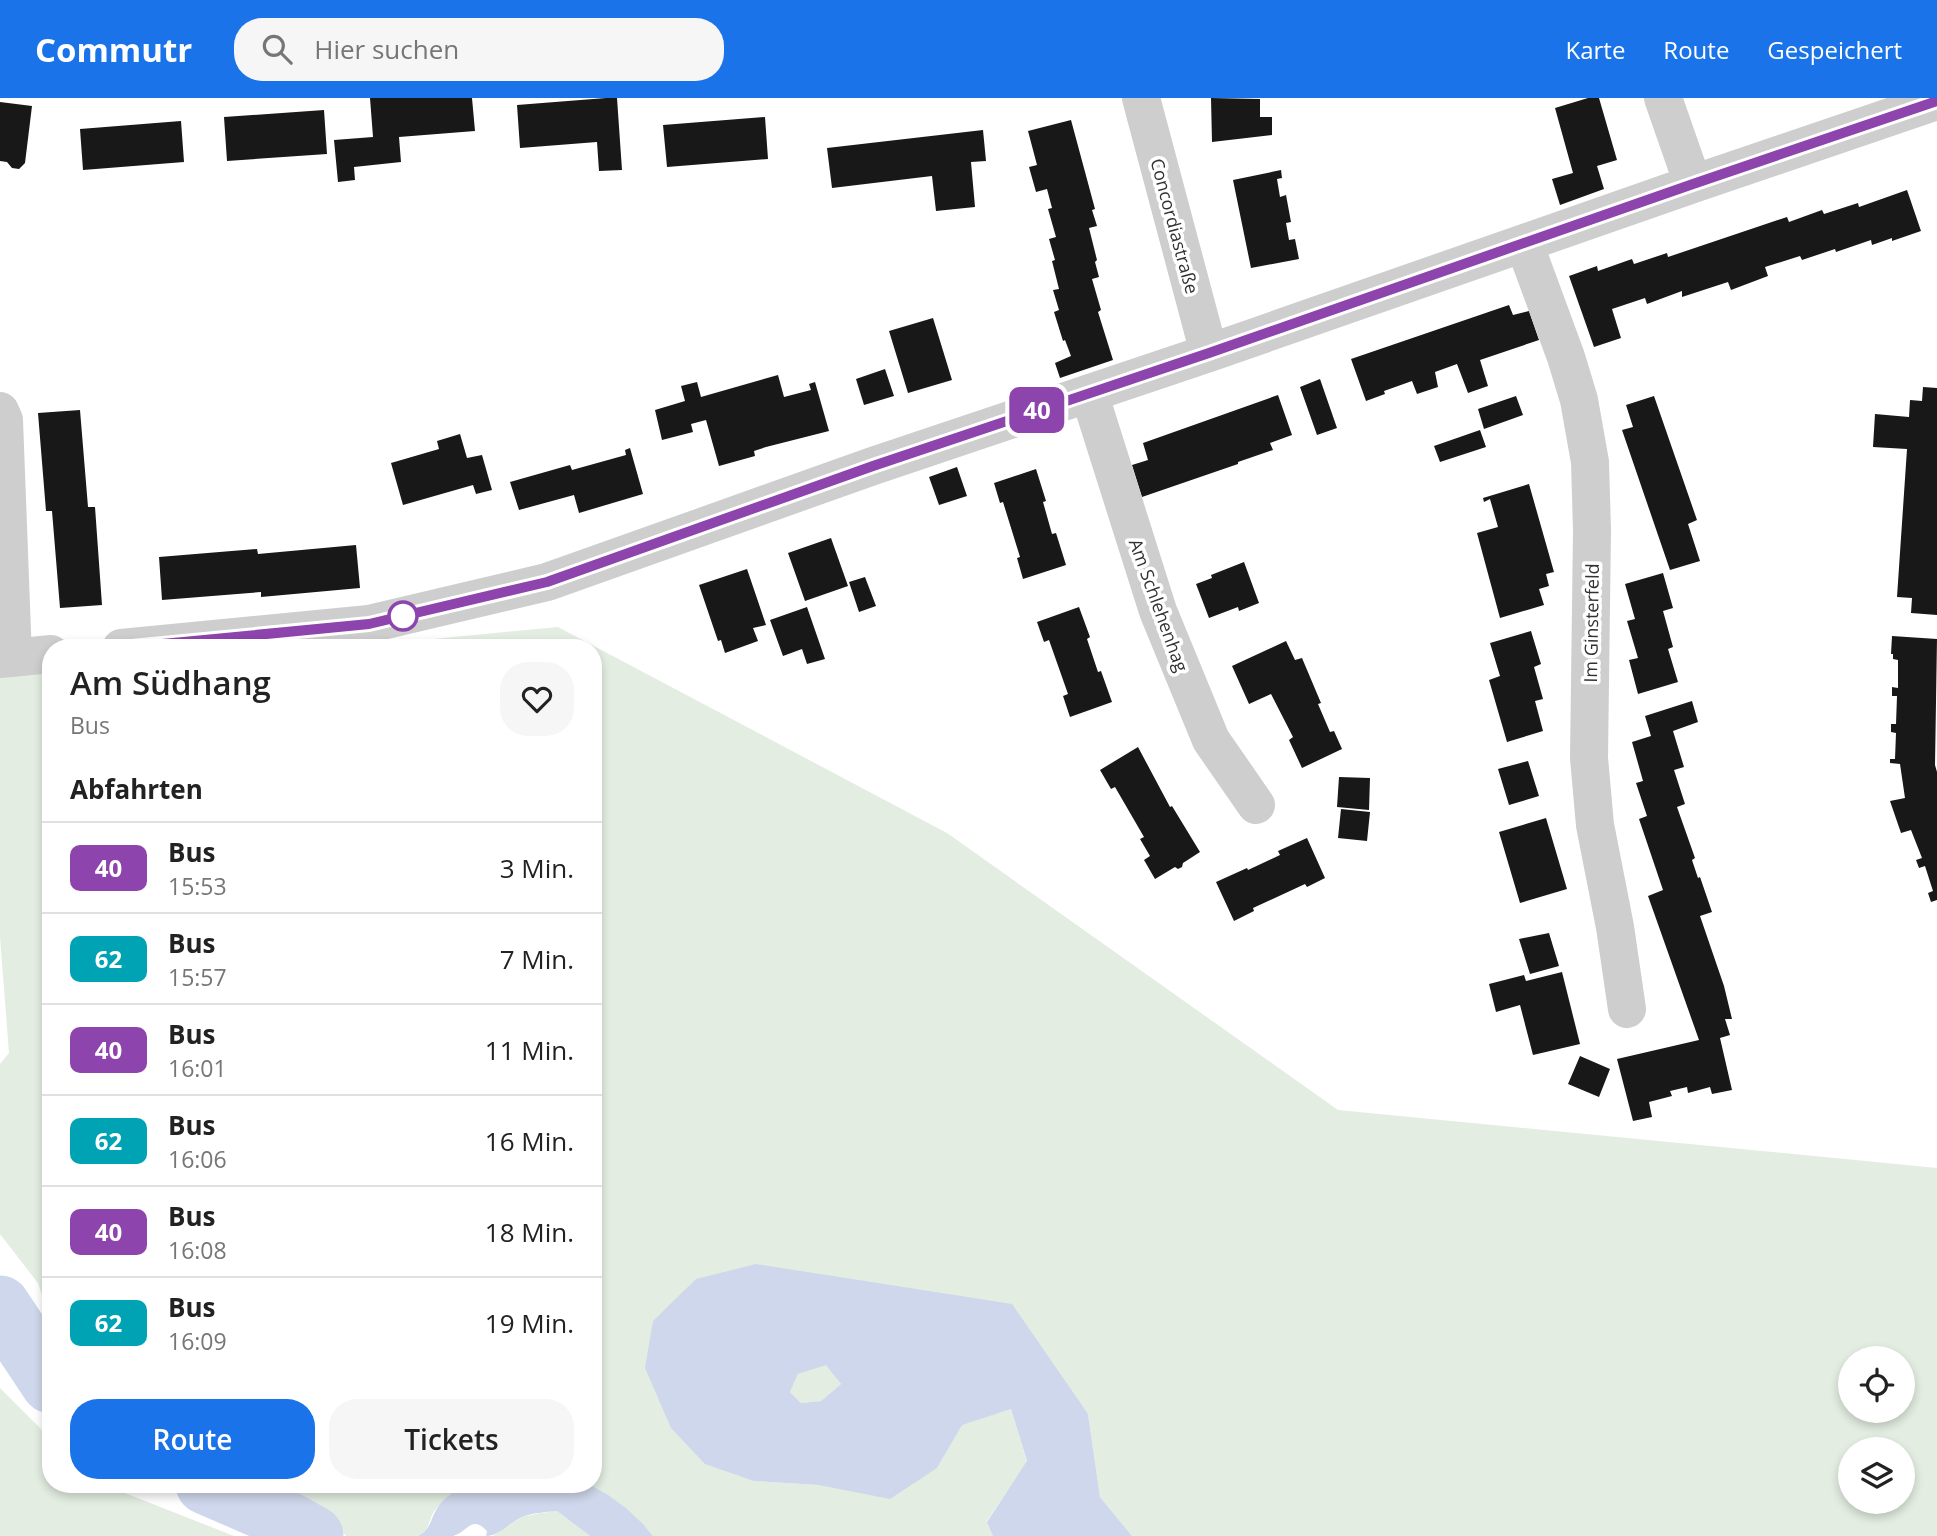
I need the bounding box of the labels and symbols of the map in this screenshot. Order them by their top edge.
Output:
street label: Concordiastraße [1145,156,1205,296]
line badge: 40 [1006,387,1068,433]
street label: Am Schlehenhag [1124,535,1194,675]
street label: Im Ginsterfeld [1578,563,1604,683]
unlabelled marker [388,601,418,631]

